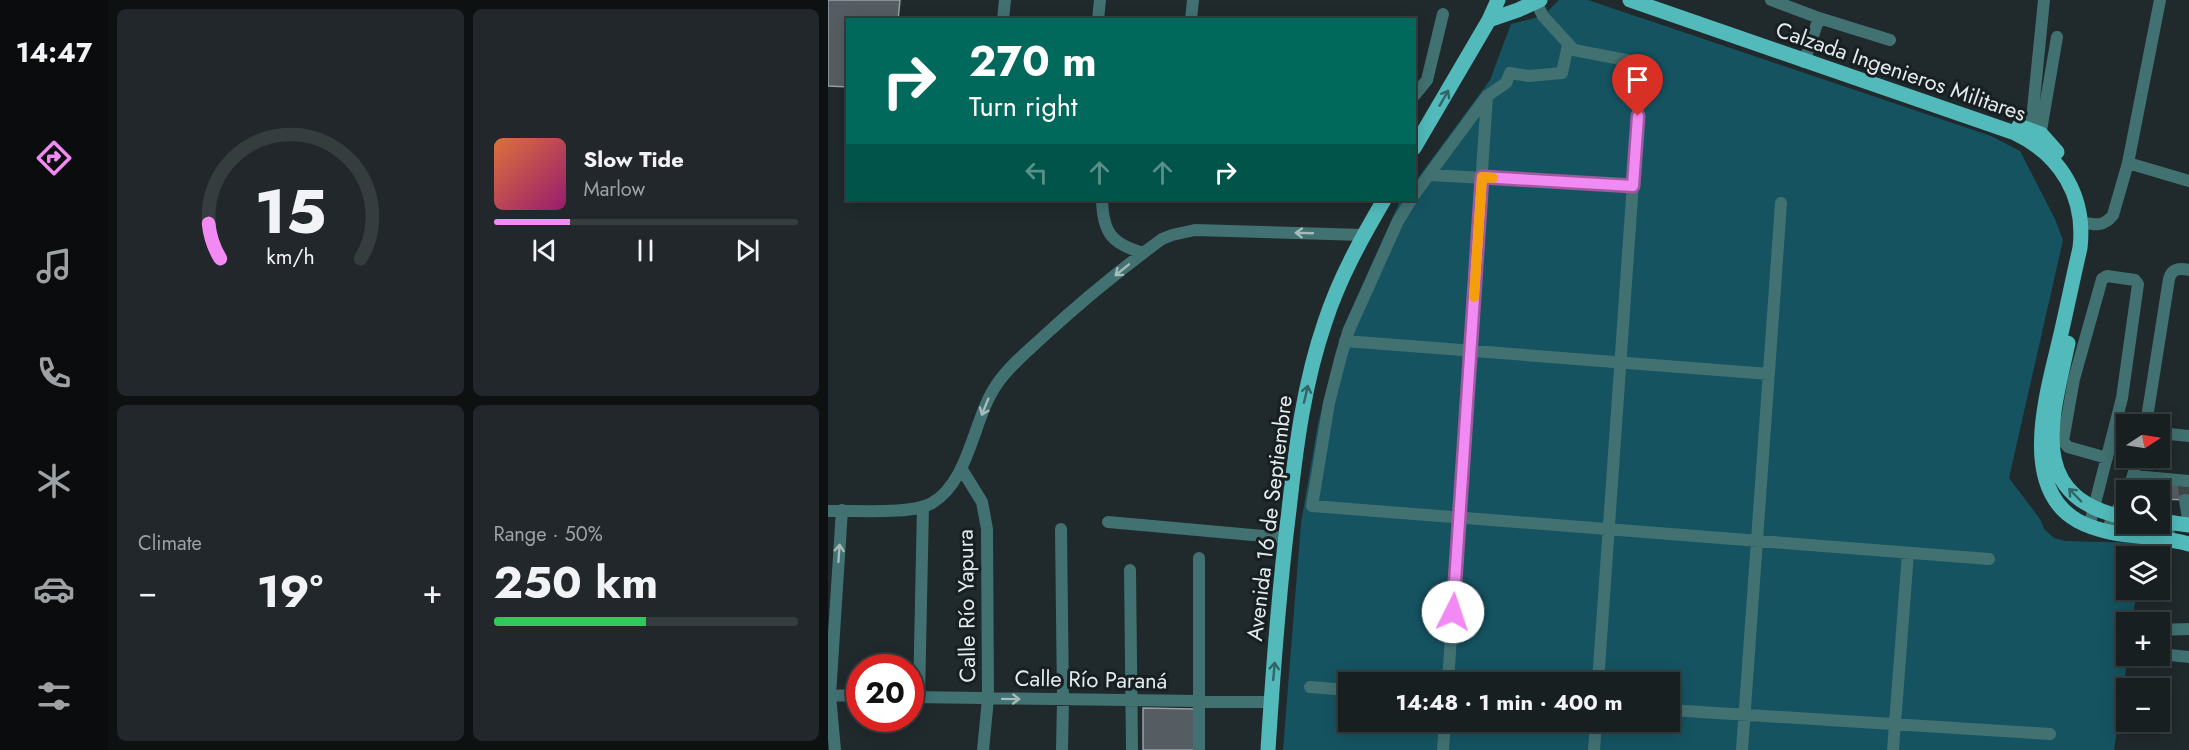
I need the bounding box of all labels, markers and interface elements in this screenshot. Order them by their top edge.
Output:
street label: Calzada Ingenieros Militares [1772,13,2031,129]
text: 270 m [969,31,1097,92]
text: 14:47 [16,33,92,72]
icon: right [870,42,948,120]
pin [1612,54,1663,116]
icon: arrive [1621,63,1654,96]
text: Turn right [969,87,1077,126]
one-way arrow [1438,90,1450,107]
icon: directions [33,137,75,179]
text: Slow Tide [584,143,684,175]
icon: left [1020,156,1053,189]
icon: ahead [1083,156,1116,189]
icon: ahead [1146,156,1179,189]
icon: right [1209,156,1242,189]
text: 15 [254,167,326,257]
text: Marlow [584,175,645,204]
one-way arrow [1295,228,1315,239]
icon: previous [528,234,561,267]
icon: pause [629,234,662,267]
icon: next [731,234,764,267]
text: km/h [266,242,314,273]
icon: music [33,245,75,287]
one-way arrow [1114,264,1130,277]
icon: phone [33,352,75,394]
one-way arrow [1300,385,1312,404]
street label: Avenida 16 de Septiembre [1238,393,1300,643]
one-way arrow [979,397,990,415]
north arrow [2116,414,2170,468]
map controls [2116,414,2170,732]
icon: climate [33,460,75,502]
button: search [2116,480,2170,534]
one-way arrow [2067,487,2082,502]
text: Range · 50% [494,520,603,549]
text: Climate [138,529,202,558]
street label: Calle Río Yapura [949,529,983,683]
one-way arrow [834,544,845,564]
button: layers [2116,546,2170,600]
text: 250 km [494,550,658,615]
text: 19° [257,559,323,624]
icon: car [33,568,75,610]
text: − [138,568,157,615]
text: + [422,568,442,615]
position arrow [1421,580,1485,644]
button: + [2116,612,2170,666]
speed limit sign: 20 [846,654,924,732]
one-way arrow [1269,661,1280,681]
street label: Calle Río Paraná [1014,662,1168,696]
icon: filters [33,675,75,717]
button: − [2116,678,2170,732]
text: 14:48 · 1 min · 400 m [1395,686,1623,718]
one-way arrow [1000,693,1020,705]

